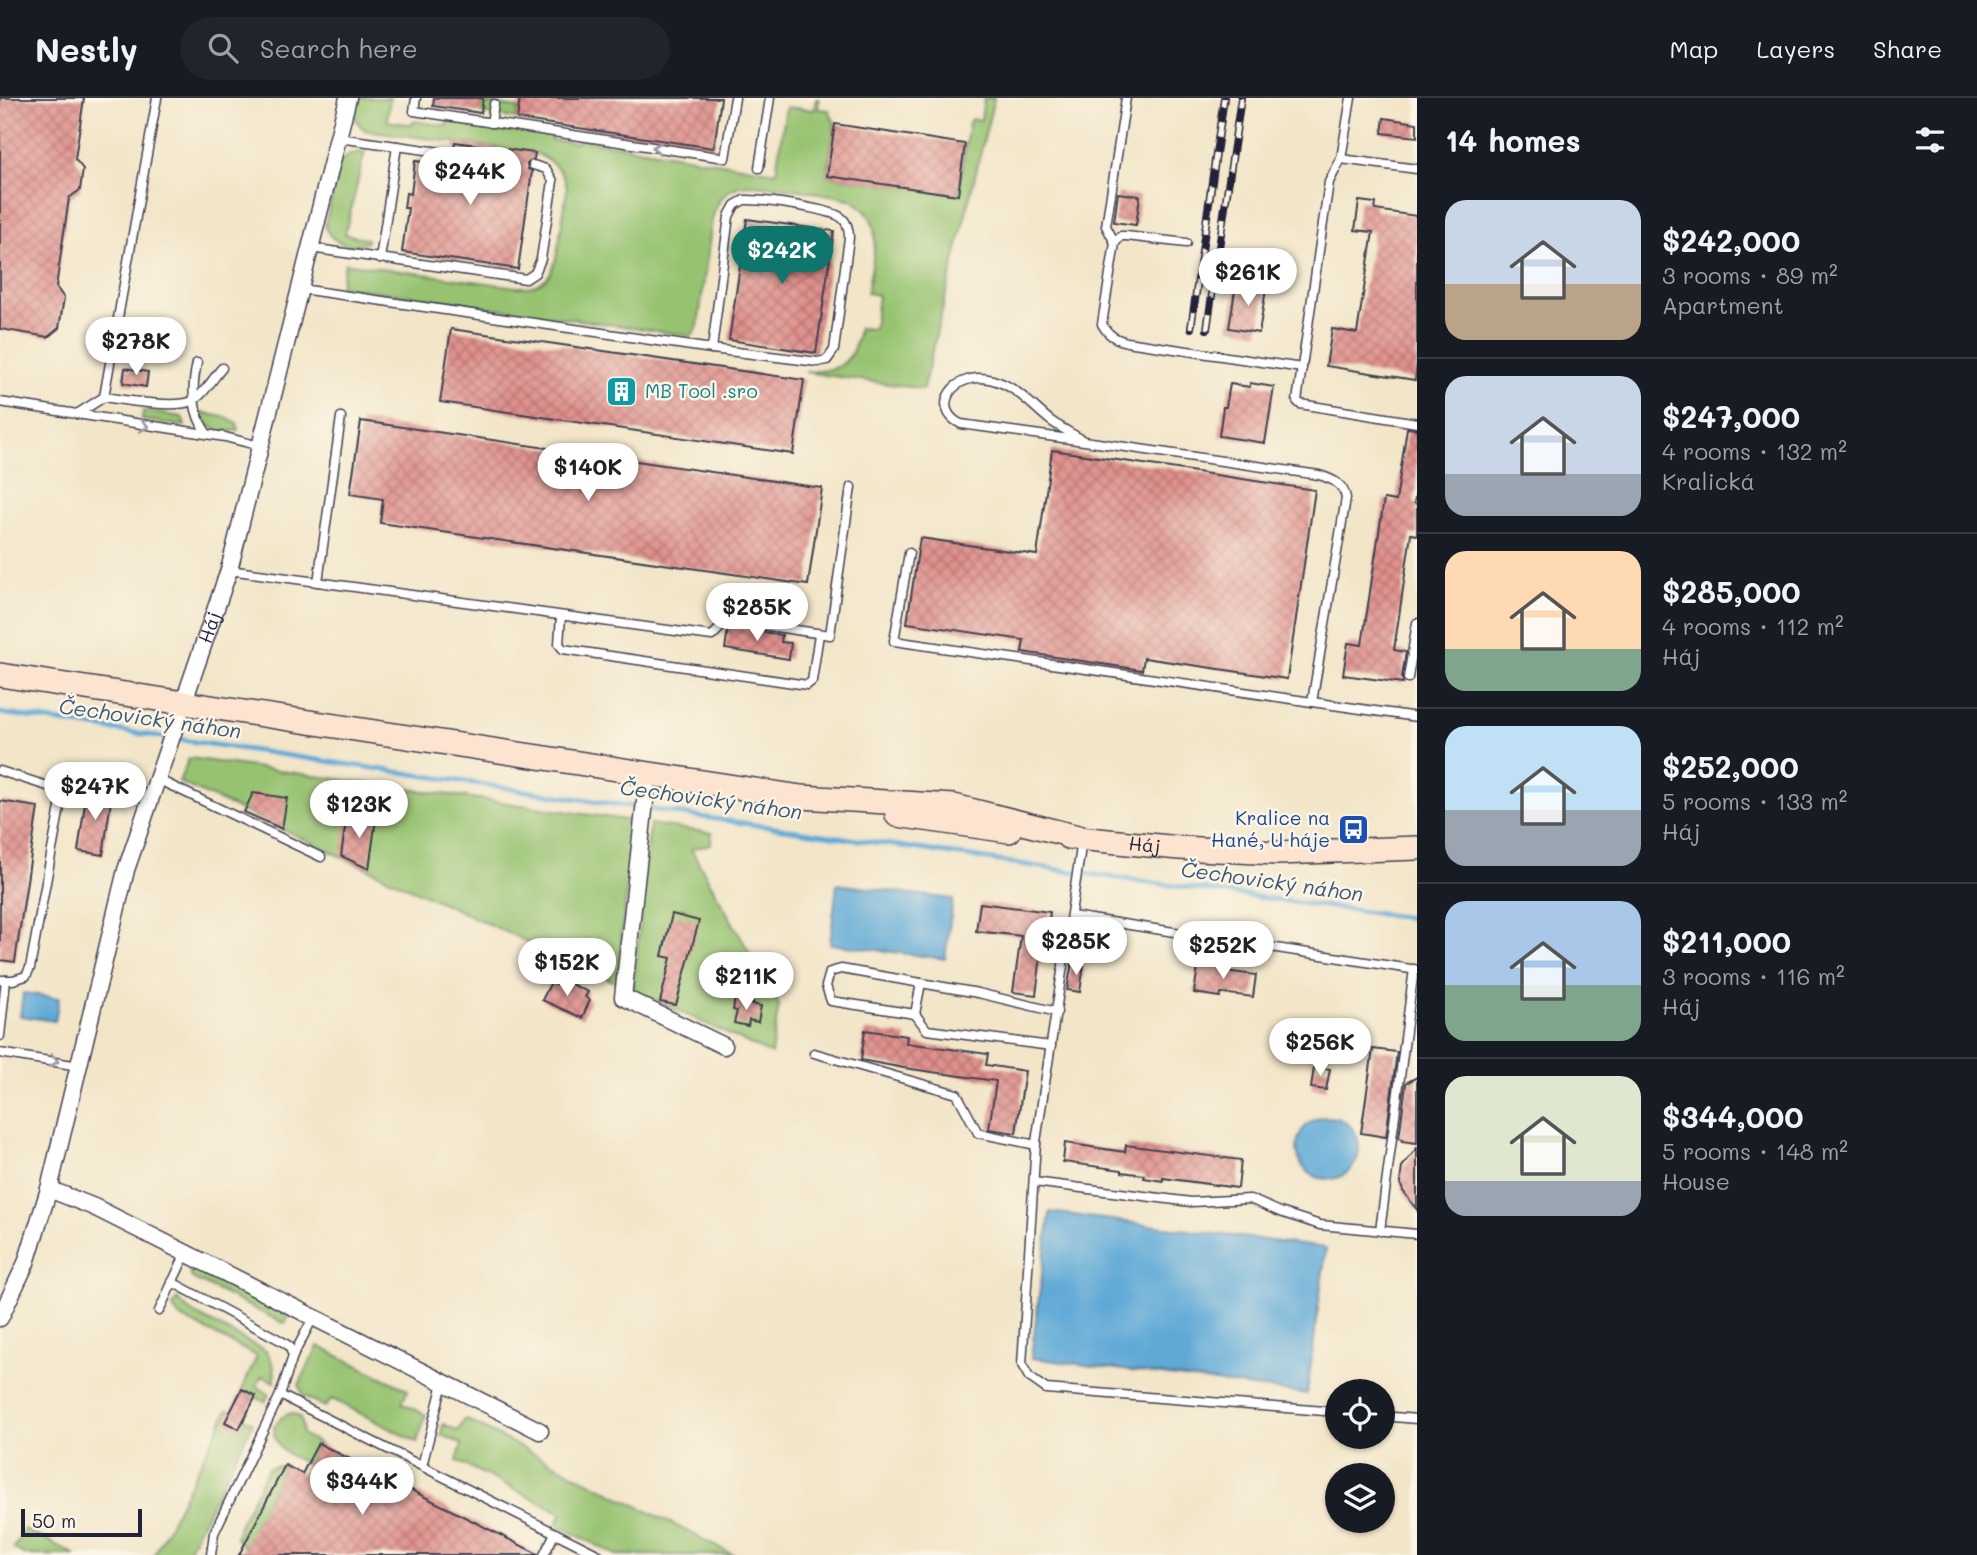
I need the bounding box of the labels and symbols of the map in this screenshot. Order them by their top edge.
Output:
one-way arrow [652,141,663,156]
pin: $244K [421,148,519,207]
pin: $242K [733,226,831,286]
pin: $261K [1199,248,1297,308]
pin: $278K [87,317,185,377]
building icon: MB Tool .sro [605,374,639,408]
place label: MB Tool .sro [645,378,758,403]
one-way arrow [138,418,150,433]
pin: $140K [539,444,637,503]
pin: $285K [708,584,806,643]
street label: Háj [192,608,226,646]
water label: Čechovický náhon [57,691,243,744]
pin: $247K [46,762,144,822]
water label: Čechovický náhon [618,772,804,825]
pin: $123K [310,780,408,840]
place label: Kralice na Hané, U háje [1211,805,1330,852]
bus stop icon: Kralice na Hané, U háje [1336,812,1370,846]
street label: Háj [1128,830,1162,858]
water label: Čechovický náhon [1179,854,1365,907]
pin: $285K [1027,918,1125,977]
pin: $252K [1174,922,1272,981]
pin: $152K [518,939,616,998]
pin: $211K [697,953,795,1012]
pin: $256K [1271,1018,1369,1078]
one-way arrow [48,1053,60,1068]
pin: $344K [313,1458,411,1517]
scale bar [21,1506,142,1538]

